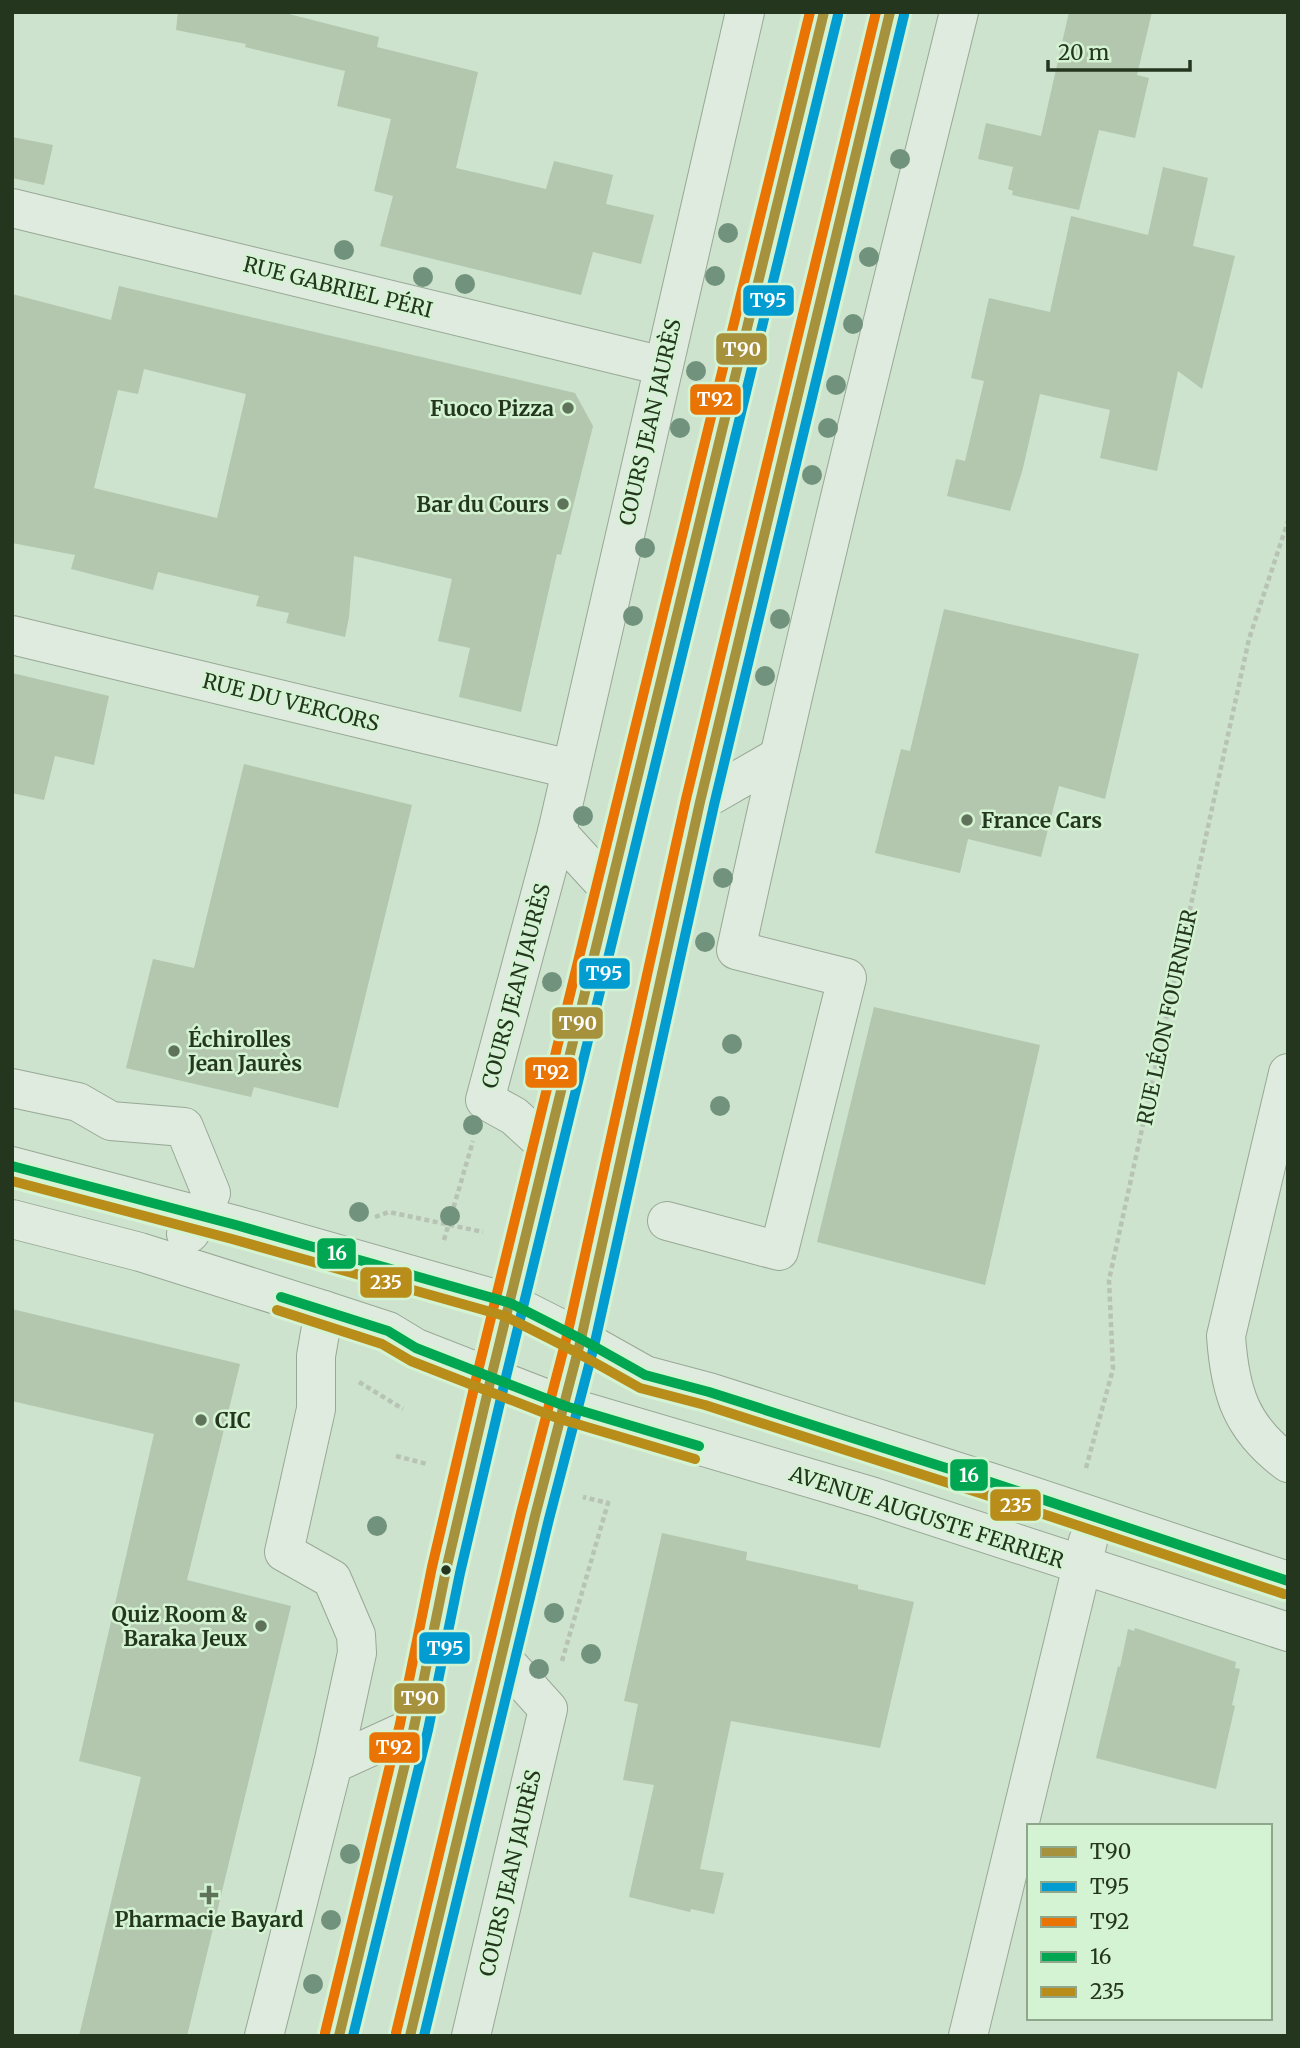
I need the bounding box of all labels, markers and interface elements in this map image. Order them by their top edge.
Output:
scale bar [1048,28,1190,72]
text: 20 m [1058,39,1110,66]
street label: RUE GABRIEL PÉRI [240,249,436,324]
line badge: T95 [742,284,795,317]
text: T95 [750,288,786,312]
street label: COURS JEAN JAURÈS [612,316,687,528]
line badge: T90 [715,332,768,366]
text: T90 [723,337,761,361]
line badge: T92 [689,383,742,416]
text: T92 [697,387,733,411]
place label: Fuoco Pizza [430,395,554,422]
marker: Fuoco Pizza [560,400,576,416]
place label: Bar du Cours [416,491,549,518]
marker: Bar du Cours [555,496,571,512]
street label: RUE DU VERCORS [200,667,382,737]
place label: France Cars [981,807,1102,834]
marker: France Cars [959,812,975,828]
street label: COURS JEAN JAURÈS [475,880,556,1091]
street label: RUE LÉON FOURNIER [1130,906,1203,1128]
line badge: T95 [578,957,631,990]
text: T95 [586,961,622,985]
line badge: T90 [551,1006,604,1040]
text: T90 [559,1011,597,1035]
place label: Échirolles Jean Jaurès [187,1025,302,1077]
marker: Échirolles Jean Jaurès [166,1043,182,1059]
line badge: T92 [524,1056,578,1089]
text: T92 [533,1060,569,1084]
line badge: 16 [316,1237,357,1270]
text: 16 [327,1241,347,1265]
line badge: 235 [359,1266,413,1299]
text: 235 [370,1270,402,1294]
place label: CIC [215,1407,251,1434]
marker: CIC [193,1412,209,1428]
line badge: 16 [949,1458,989,1492]
street label: AVENUE AUGUSTE FERRIER [785,1459,1068,1574]
text: 16 [959,1463,979,1487]
line badge: 235 [989,1488,1042,1522]
text: 235 [1000,1493,1032,1517]
unlabelled marker [439,1563,453,1577]
place label: Quiz Room & Baraka Jeux [112,1601,247,1652]
marker: Quiz Room & Baraka Jeux [253,1618,269,1634]
line badge: T95 [418,1631,471,1665]
text: T95 [427,1636,463,1660]
line badge: T90 [393,1682,446,1715]
text: T90 [401,1686,439,1710]
line badge: T92 [368,1731,421,1764]
text: T92 [376,1735,412,1759]
street label: COURS JEAN JAURÈS [472,1767,547,1979]
legend [1027,1824,1272,2020]
text: T90 [1090,1838,1131,1865]
text: T95 [1090,1873,1129,1900]
marker: Pharmacie Bayard [201,1887,217,1903]
place label: Pharmacie Bayard [115,1906,303,1933]
text: T92 [1090,1908,1130,1935]
text: 16 [1090,1943,1111,1970]
text: 235 [1090,1978,1125,2005]

